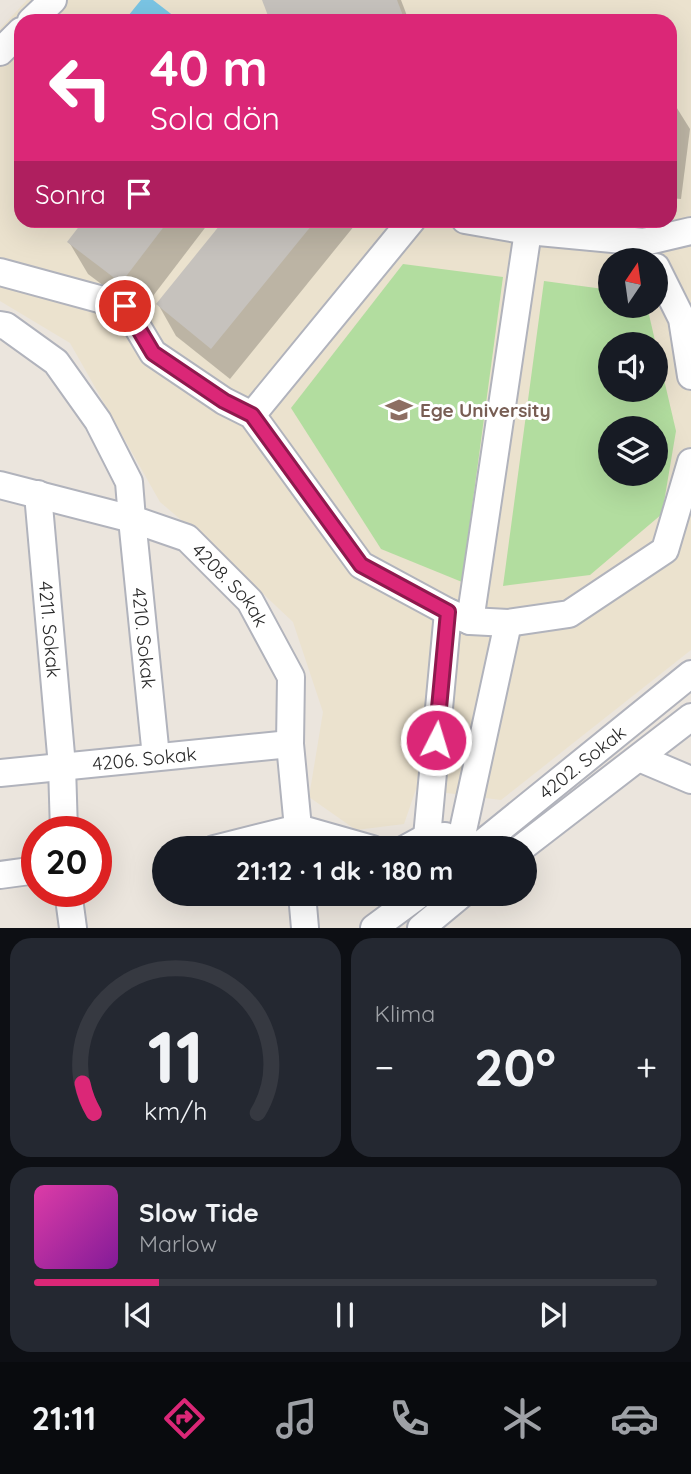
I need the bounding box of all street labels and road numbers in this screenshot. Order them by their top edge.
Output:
street label: 4208. Sokak [187,538,274,631]
street label: 4211. Sokak [34,580,66,679]
street label: 4210. Sokak [127,586,161,690]
street label: 4202. Sokak [534,720,631,804]
street label: 4206. Sokak [91,741,198,776]

